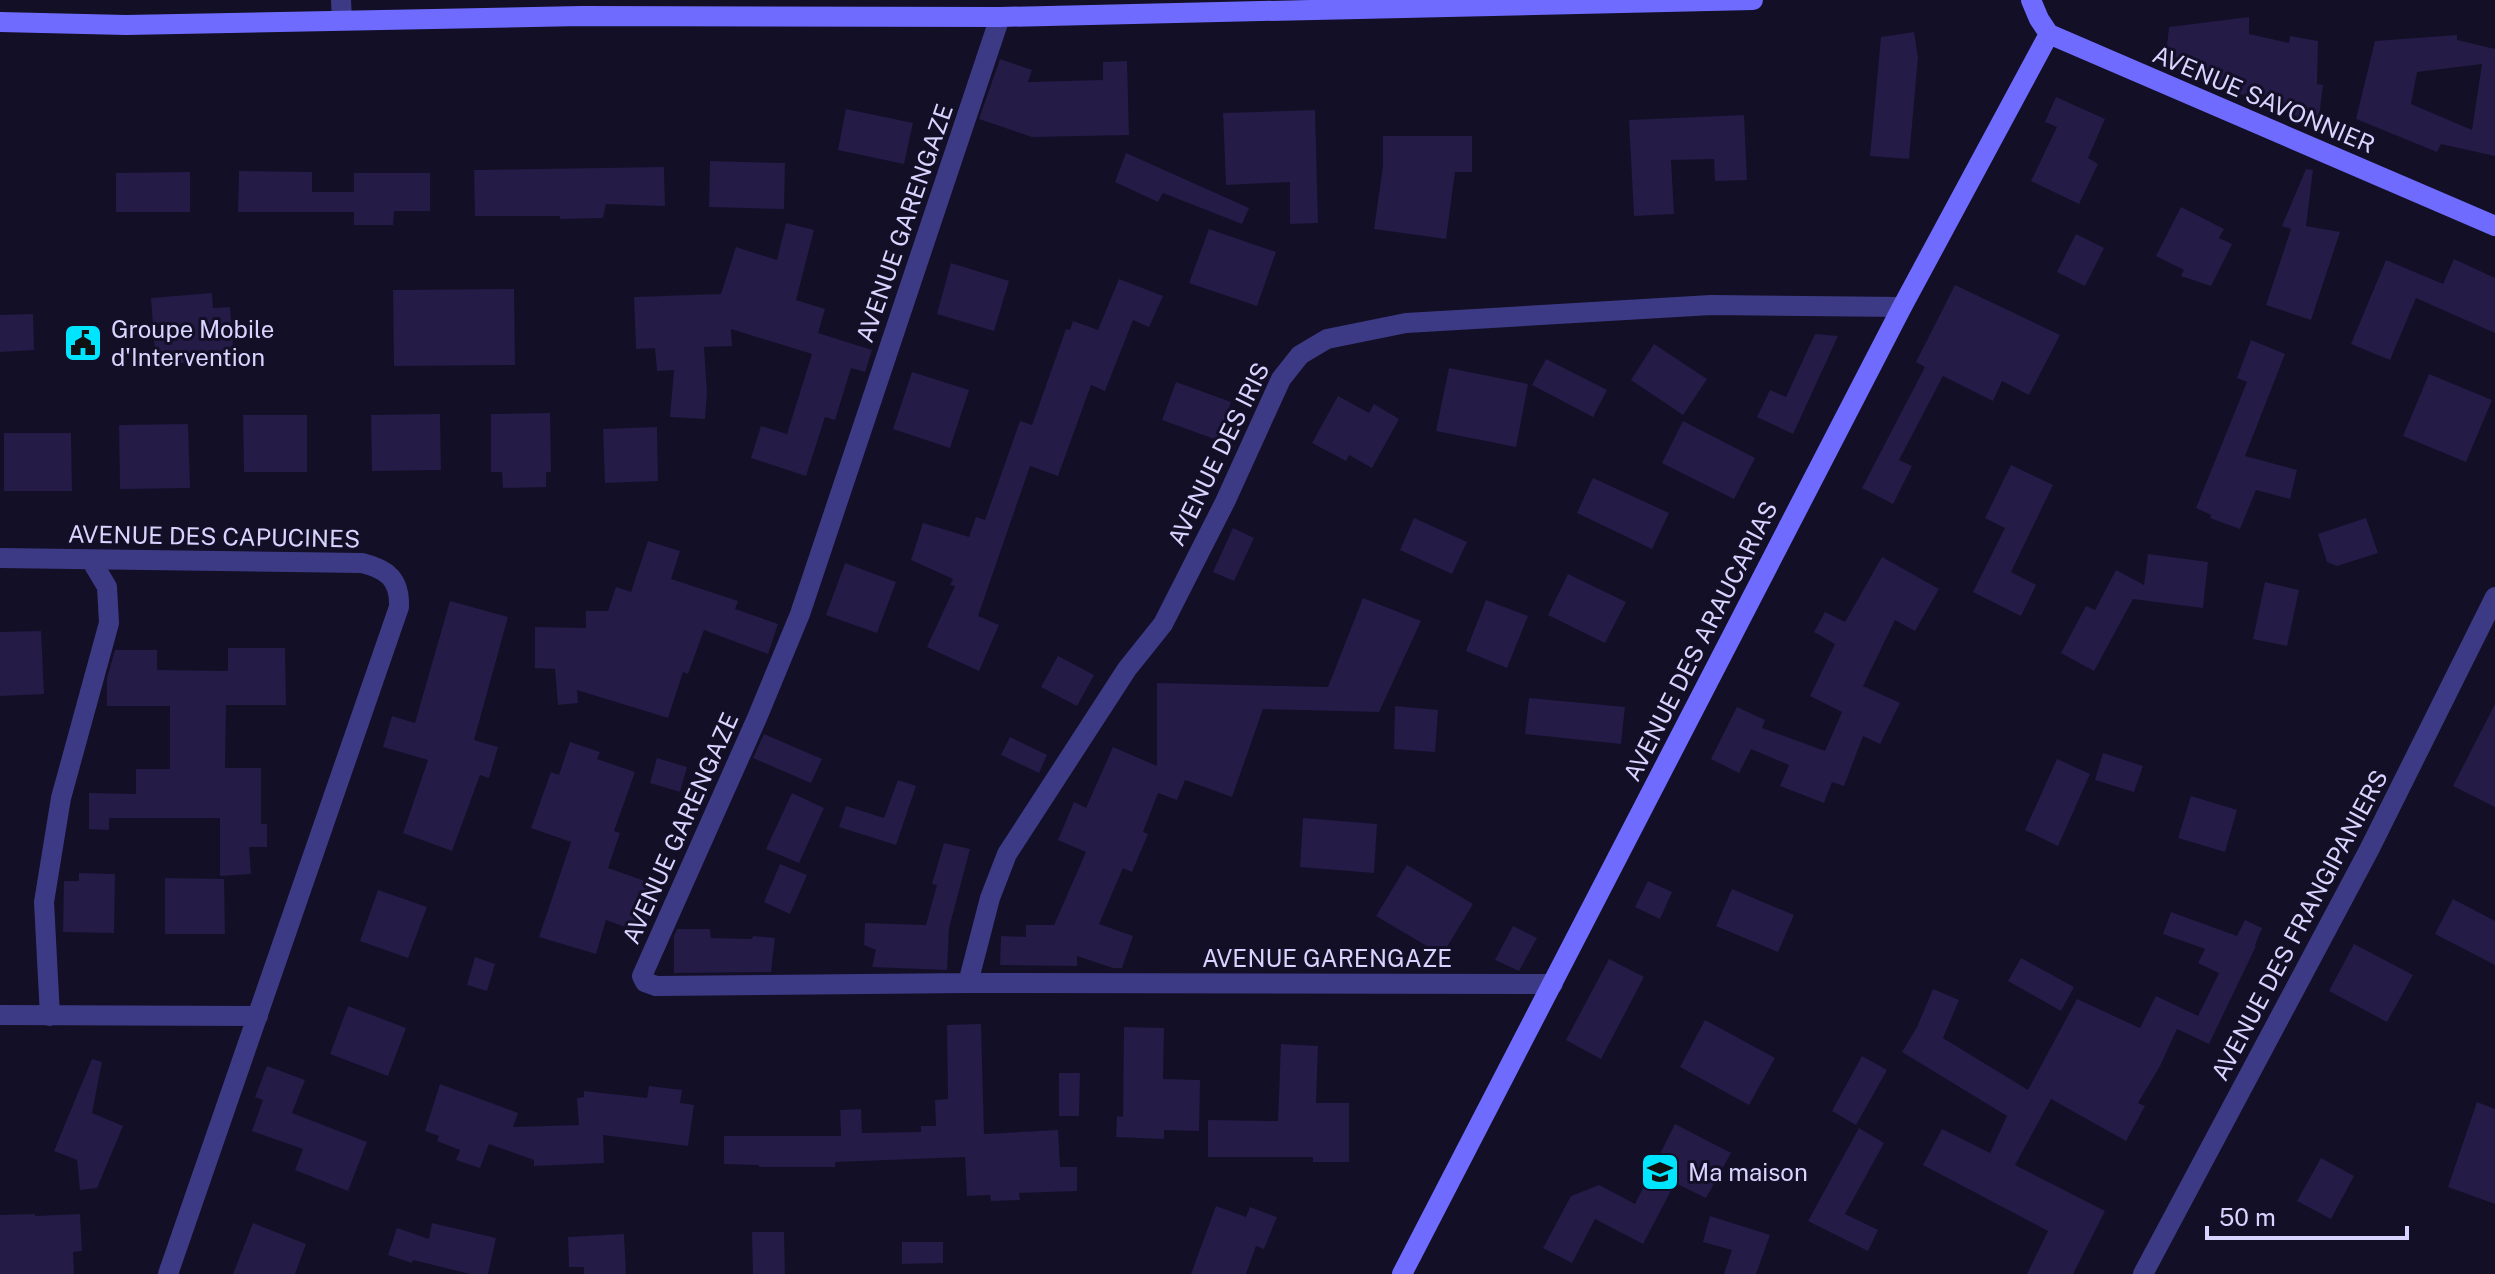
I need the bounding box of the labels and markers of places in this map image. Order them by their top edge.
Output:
place label: Groupe Mobile d'Intervention [111,315,274,371]
public building icon: Groupe Mobile d'Intervention [62,322,104,364]
school or university icon: Ma maison [1639,1151,1681,1193]
place label: Ma maison [1688,1158,1808,1186]

